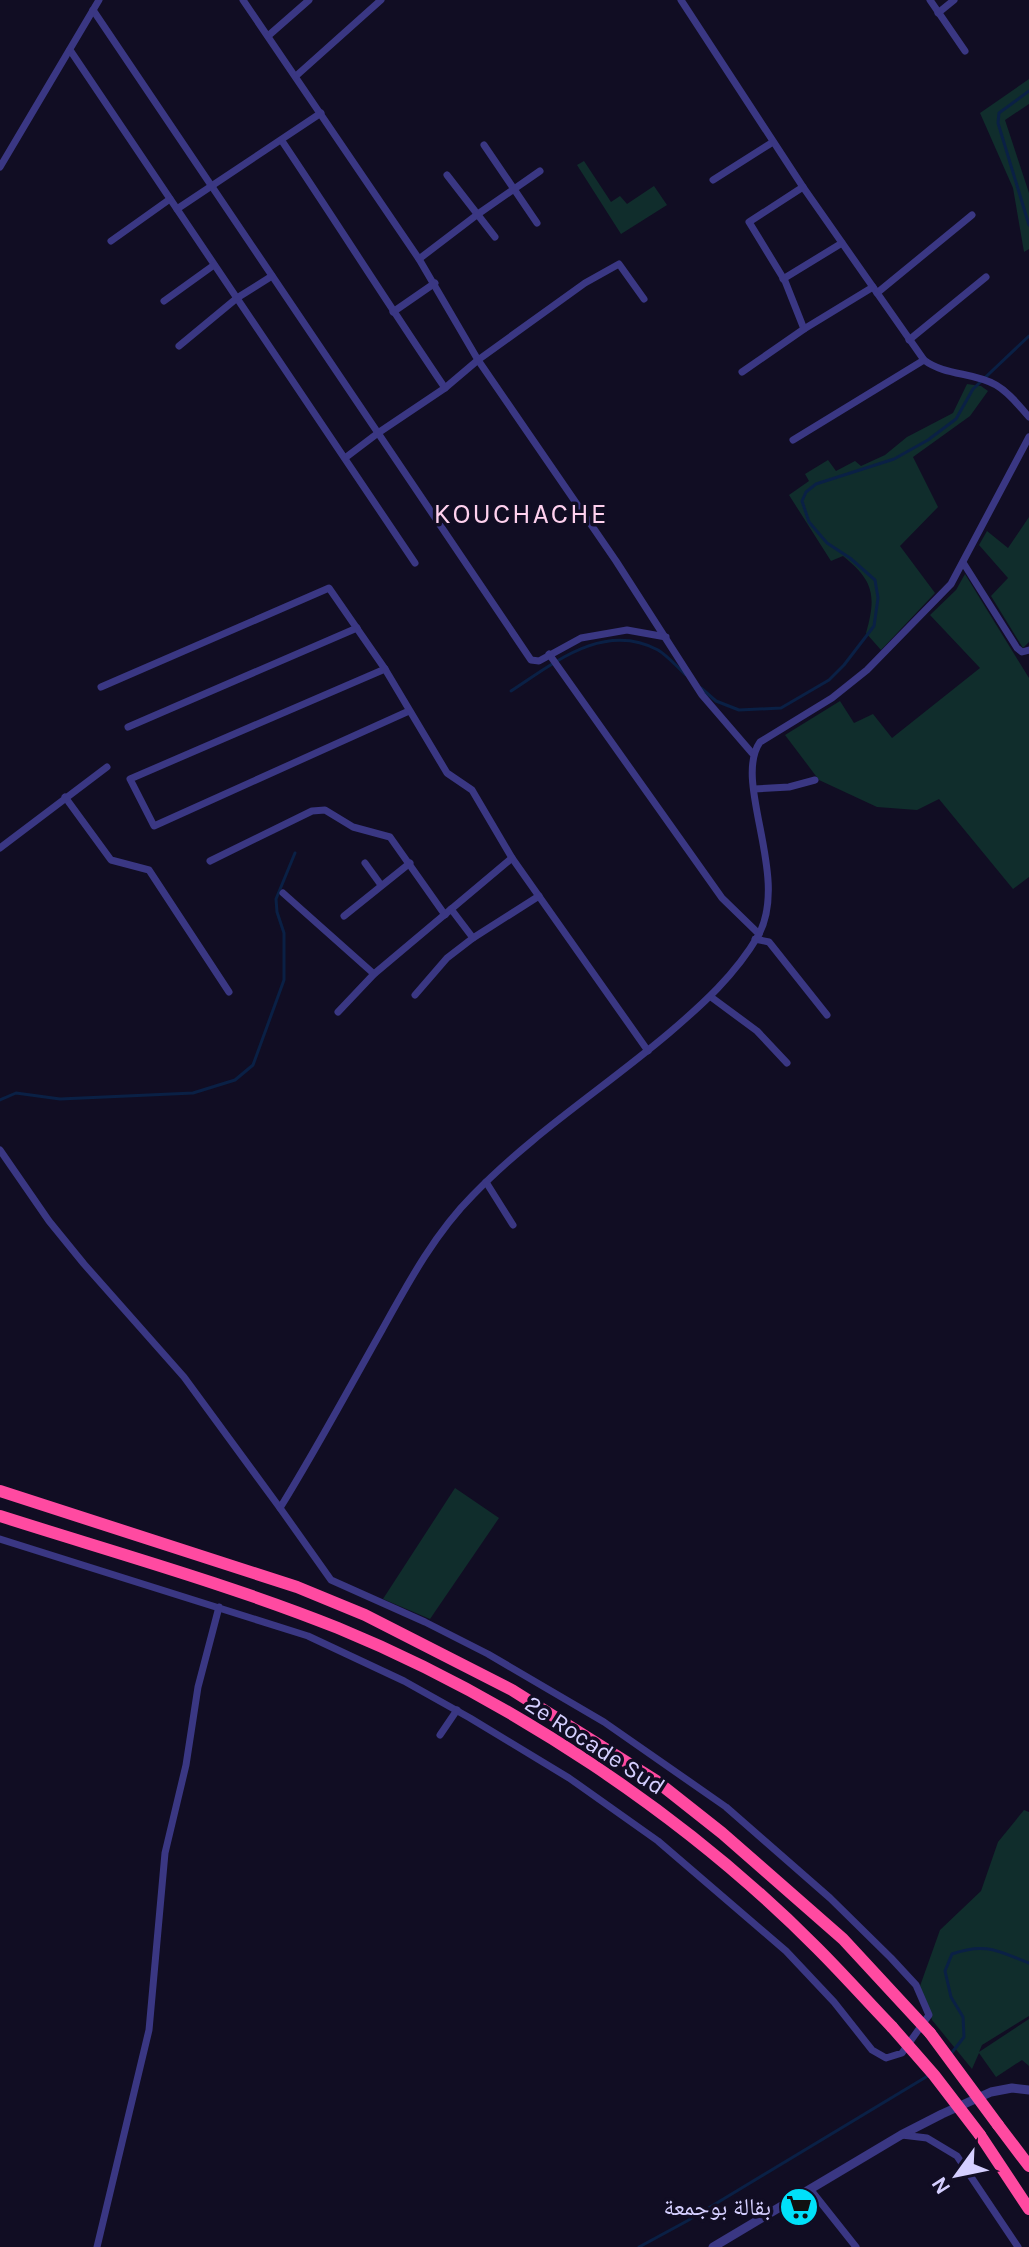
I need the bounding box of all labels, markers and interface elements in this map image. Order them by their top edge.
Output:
district label: KOUCHACHE [434,497,608,530]
street label: 2e Rocade Sud [520,1689,670,1801]
north arrow [917,2135,997,2215]
text: N [926,2172,956,2199]
supermarket icon: بقالة بوجمعة [778,2186,820,2228]
place label: بقالة بوجمعة [664,2193,771,2221]

